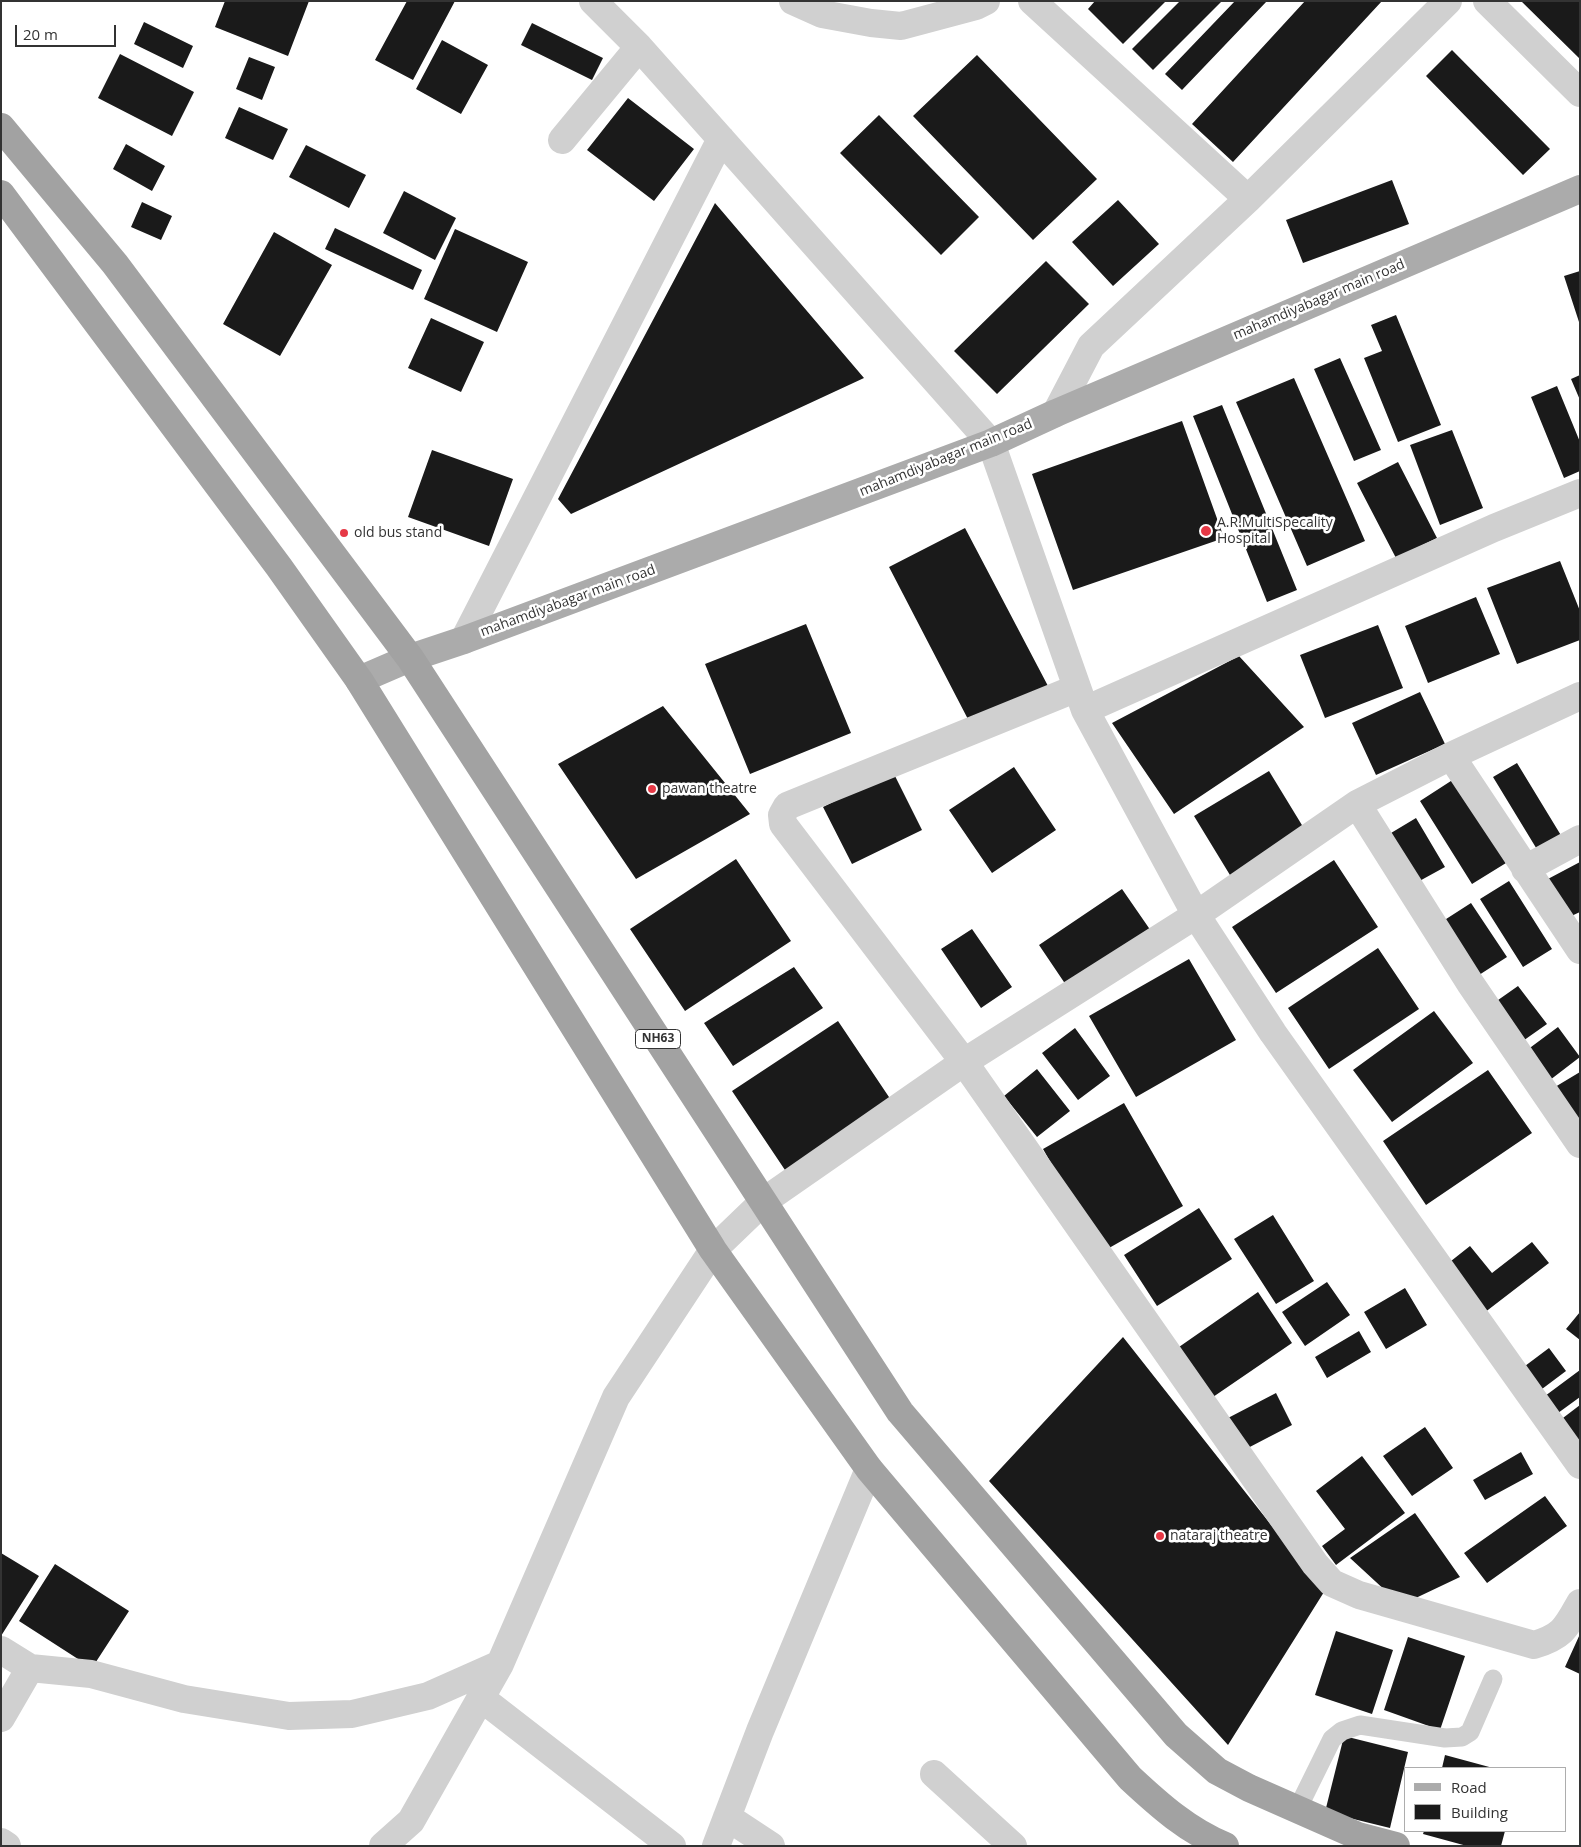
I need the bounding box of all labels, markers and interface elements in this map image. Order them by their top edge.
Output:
scale bar [18,15,119,47]
text: 20 m [23,24,58,44]
street label: mahamdiyabagar main road [1231,256,1407,344]
street label: mahamdiyabagar main road [857,416,1035,500]
place label: A.R.MultiSpecality Hospital [1217,515,1333,548]
marker: A.R.MultiSpecality Hospital [1199,524,1213,538]
place label: old bus stand [354,525,442,541]
marker: old bus stand [338,527,350,539]
street label: mahamdiyabagar main road [478,561,658,641]
place label: pawan theatre [662,781,757,797]
marker: pawan theatre [646,783,658,795]
road number: NH63 [636,1030,680,1048]
place label: nataraj theatre [1170,1528,1268,1544]
marker: nataraj theatre [1154,1530,1166,1542]
legend [1404,1767,1566,1832]
text: Road [1451,1777,1487,1797]
text: Building [1451,1802,1508,1822]

